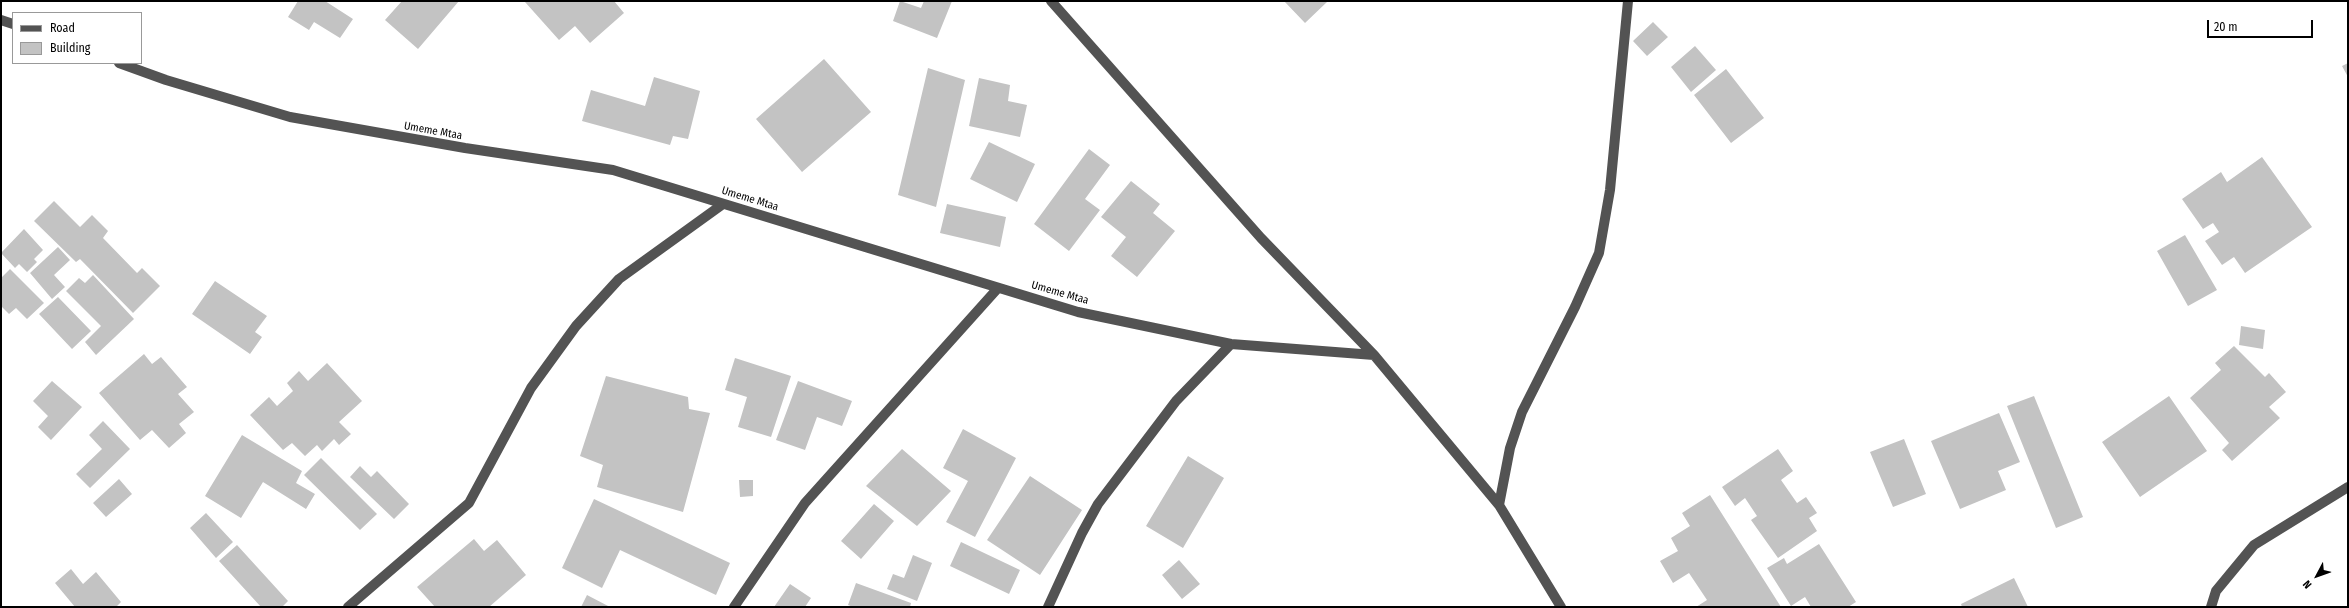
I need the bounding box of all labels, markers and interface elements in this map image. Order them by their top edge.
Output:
legend [12,12,142,64]
scale bar [2209,12,2315,38]
text: 20 m [2214,20,2238,34]
text: Road [50,21,75,35]
text: Building [50,41,90,55]
street label: Umeme Mtaa [403,119,463,143]
street label: Umeme Mtaa [720,184,780,214]
street label: Umeme Mtaa [1030,279,1090,307]
north arrow [2297,556,2337,596]
text: N [2300,577,2315,591]

